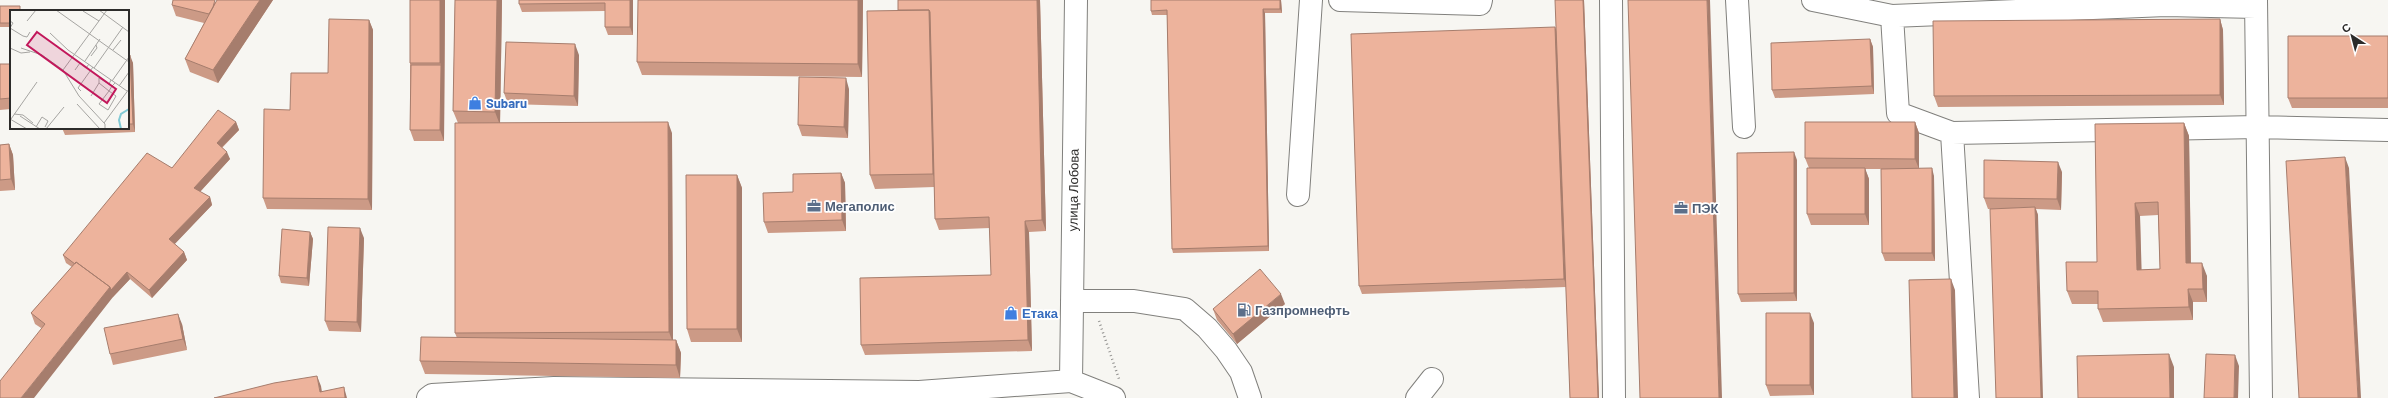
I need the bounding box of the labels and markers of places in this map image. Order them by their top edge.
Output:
shop icon: Subaru [467,95,483,111]
place label: Subaru [486,95,527,111]
office icon: Мегаполис [806,198,822,214]
place label: Мегаполис [825,198,895,214]
office icon: ПЭК [1673,200,1689,216]
place label: ПЭК [1692,200,1719,216]
fuel station icon: Газпромнефть [1236,302,1252,318]
place label: Газпромнефть [1255,302,1350,318]
shop icon: Етака [1003,305,1019,321]
place label: Етака [1022,305,1059,321]

